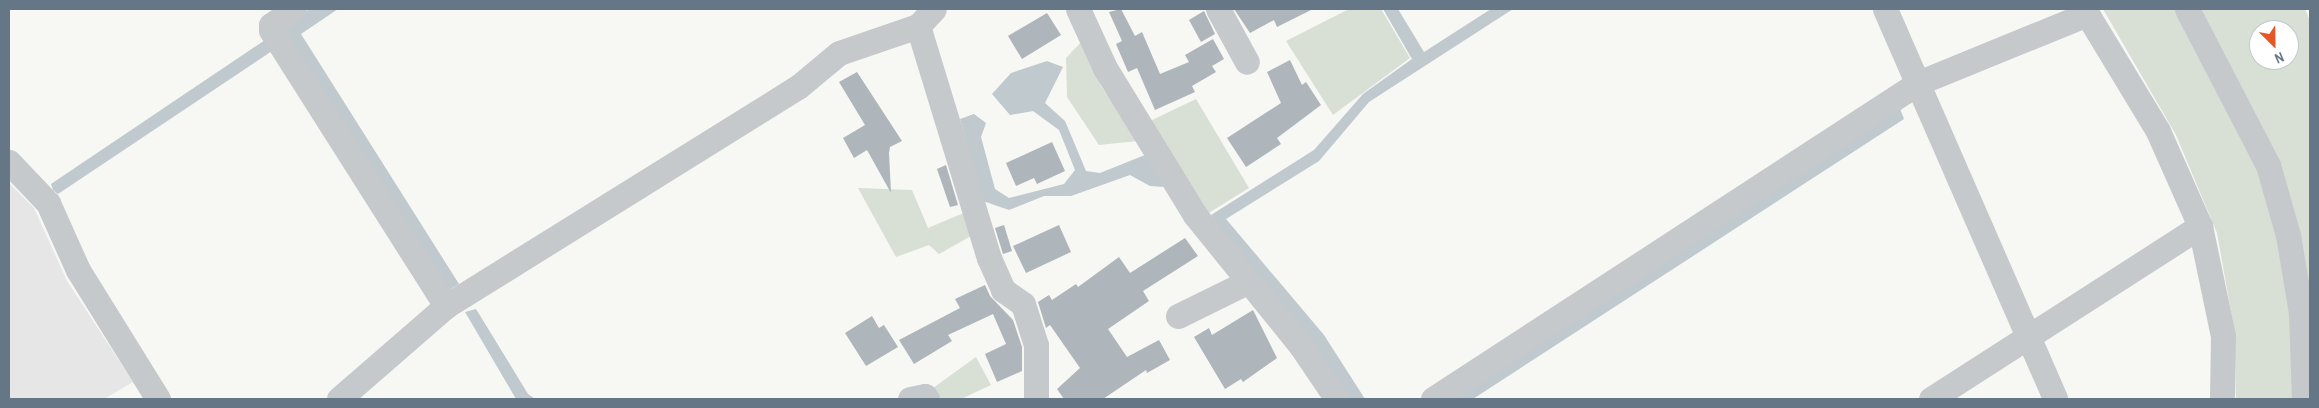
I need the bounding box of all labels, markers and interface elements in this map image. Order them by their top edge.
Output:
north arrow [2249,20,2299,70]
text: N [2272,48,2287,68]

